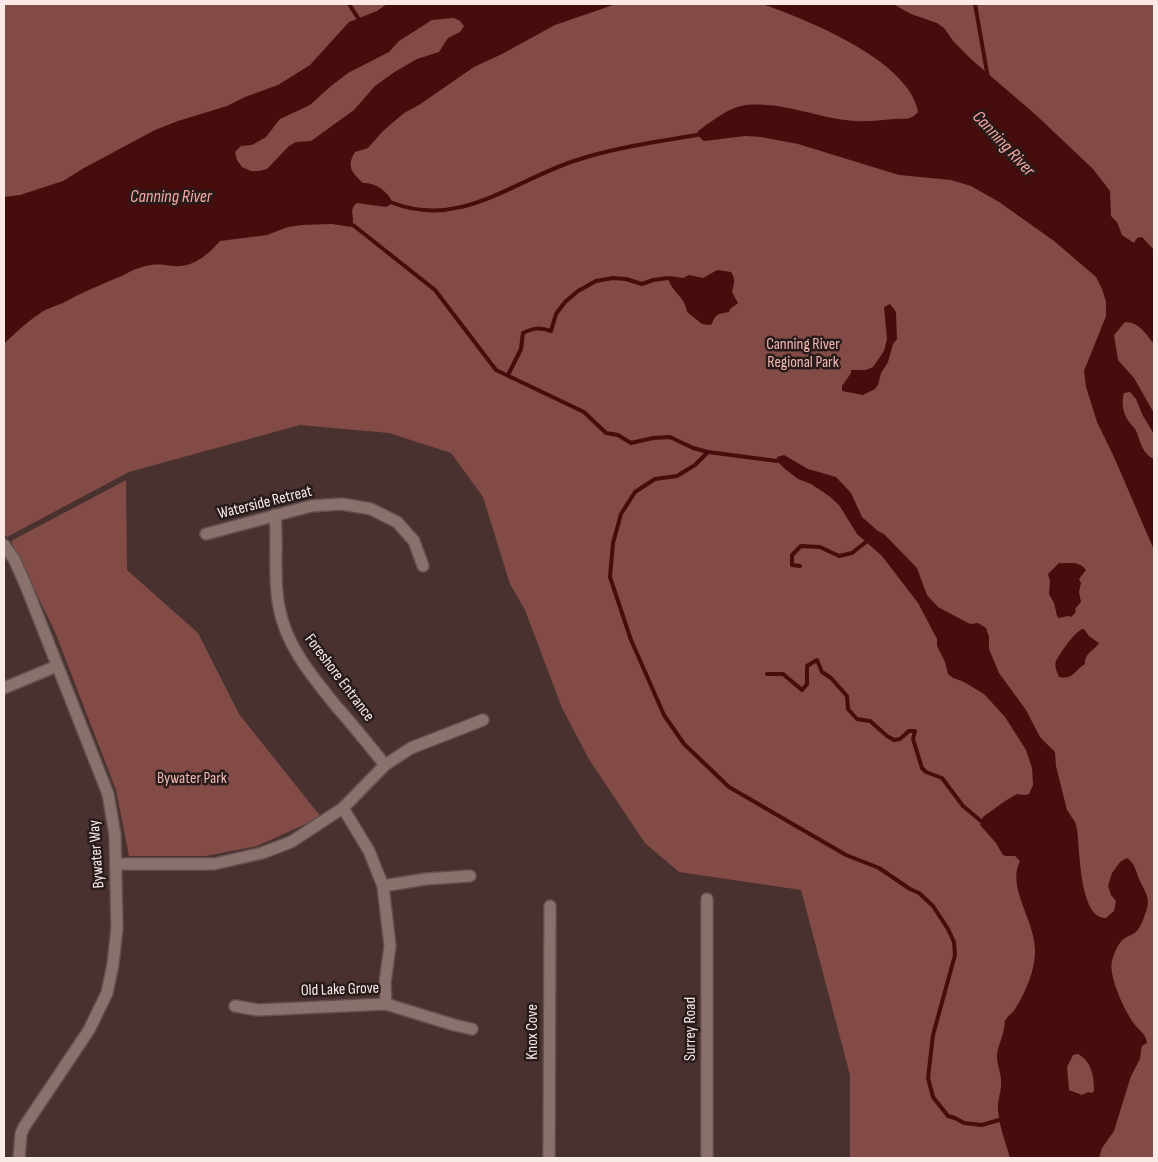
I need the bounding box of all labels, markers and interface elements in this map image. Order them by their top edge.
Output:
water label: Canning River [967,107,1039,181]
water label: Canning River [130,186,212,208]
park label: Canning River Regional Park [766,335,840,373]
street label: Waterside Retreat [216,482,314,524]
street label: Foreshore Entrance [300,631,378,725]
park label: Bywater Park [157,769,227,789]
street label: Bywater Way [85,819,109,889]
street label: Old Lake Grove [301,979,379,1001]
street label: Surrey Road [681,997,701,1061]
street label: Knox Cove [523,1004,543,1060]

